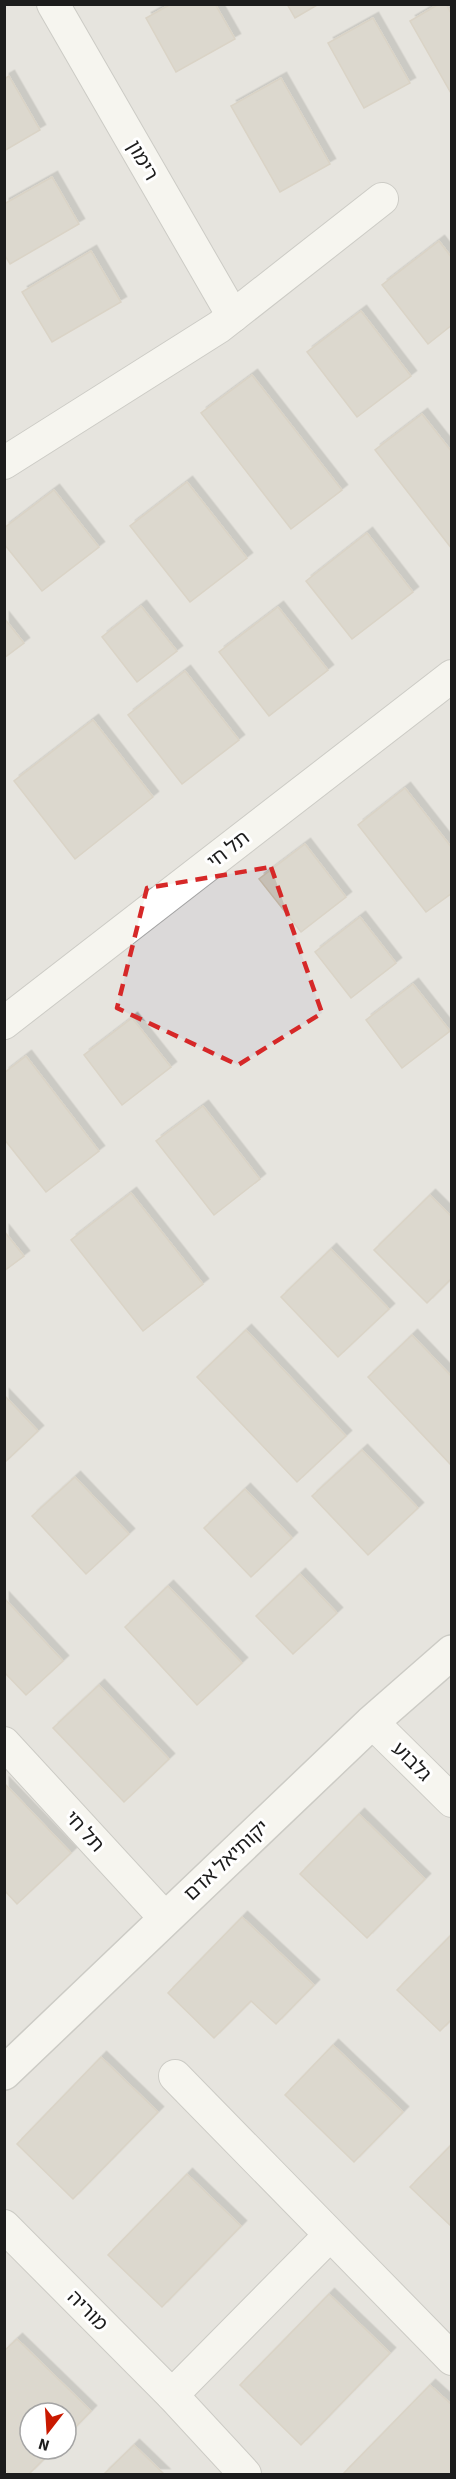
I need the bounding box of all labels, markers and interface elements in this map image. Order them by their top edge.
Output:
street label: רימון [120,135,165,186]
street label: תל חי [201,824,256,875]
street label: גלבוע [385,1735,438,1788]
street label: תל חי [58,1805,110,1859]
street label: יקותיאל אדם [178,1814,276,1908]
street label: מוריה [61,2284,114,2337]
north arrow [18,2401,78,2461]
text: N [36,2432,52,2456]

